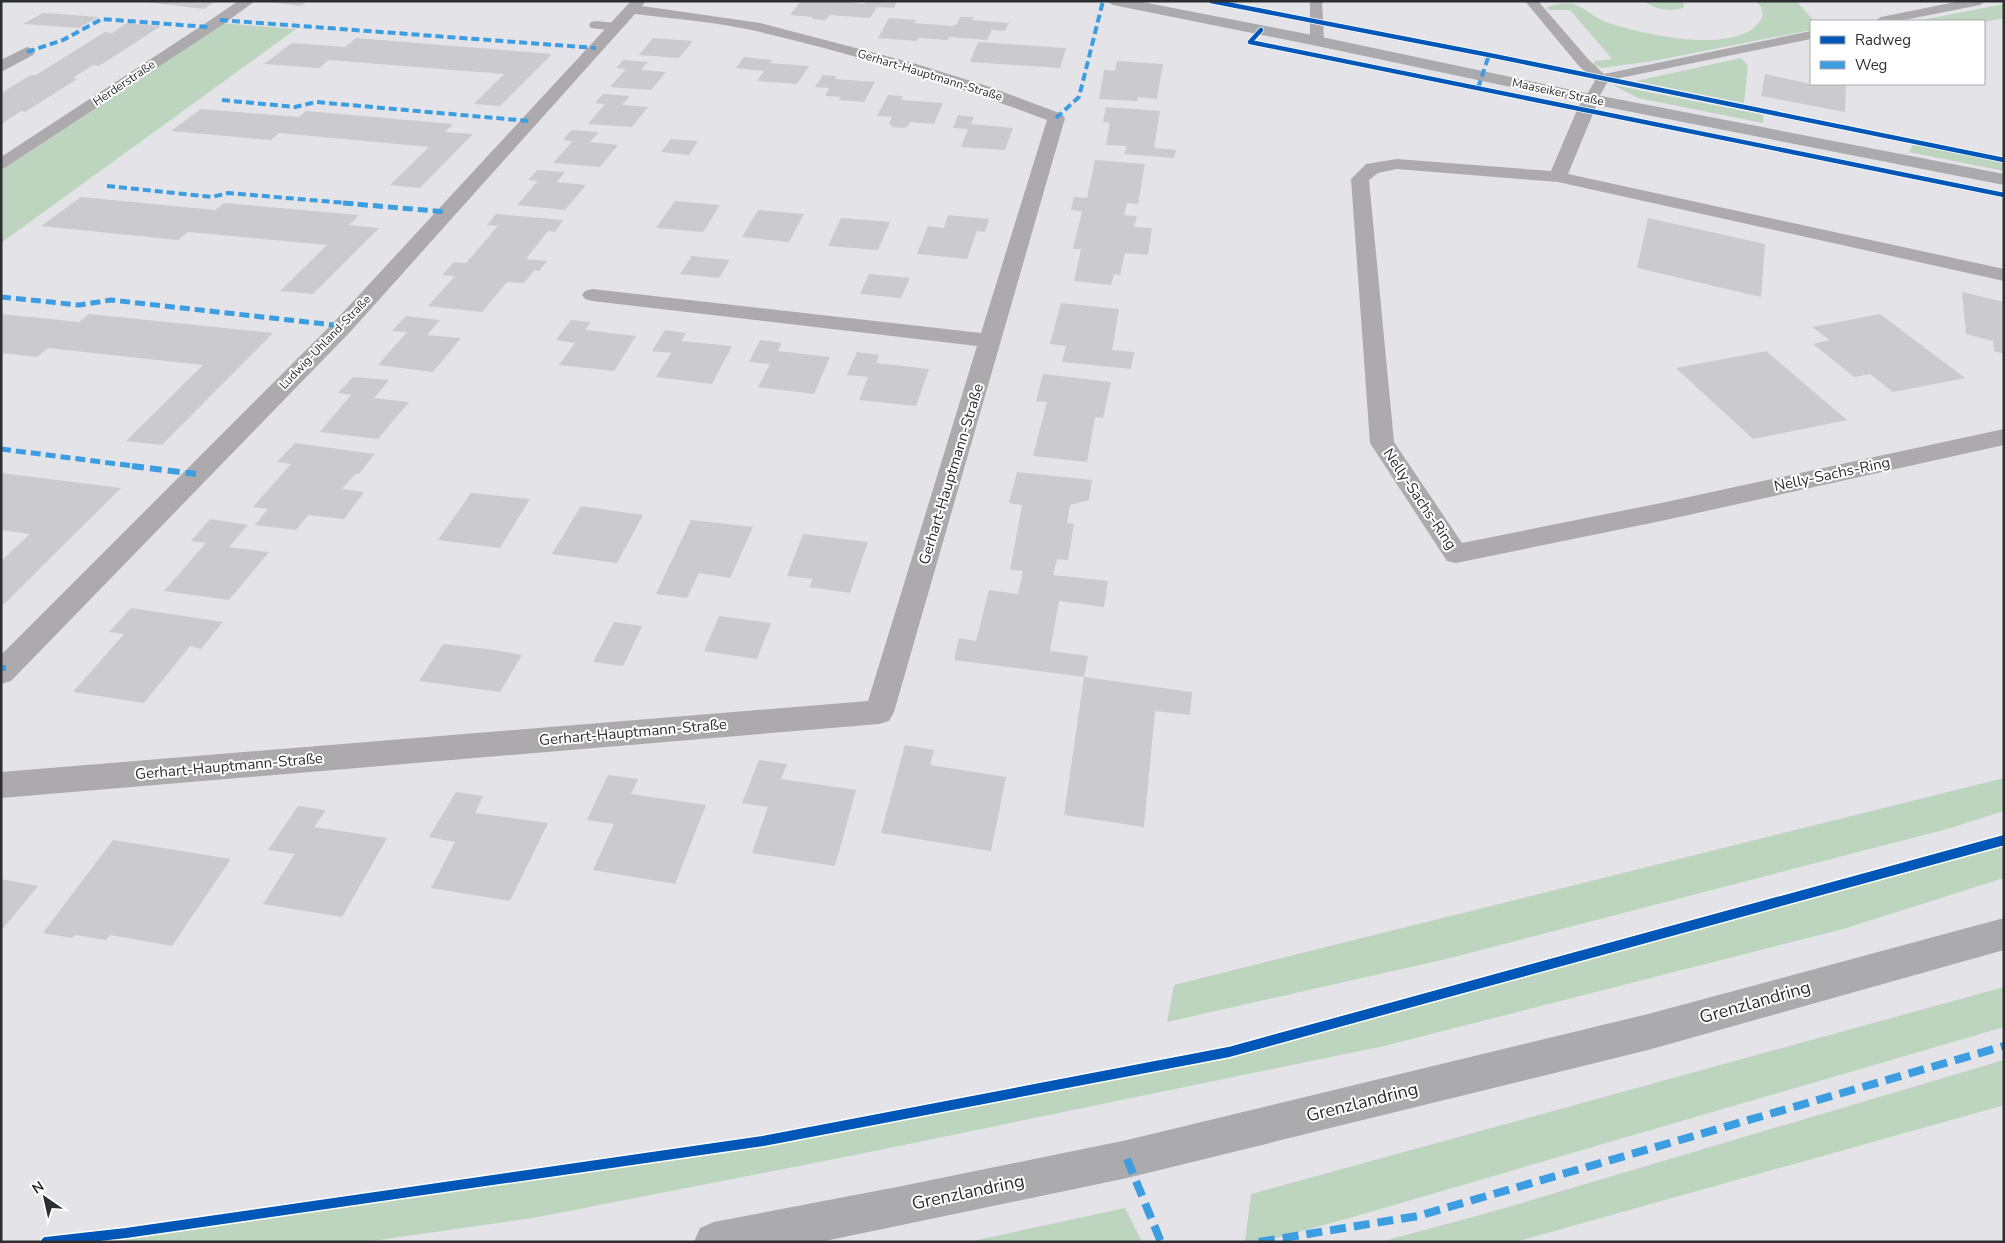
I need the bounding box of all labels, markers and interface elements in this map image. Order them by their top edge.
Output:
legend [1810,20,1985,85]
text: Radweg [1855,30,1911,50]
street label: Gerhart-Hauptmann-Straße [856,45,1004,105]
text: Weg [1855,55,1887,75]
street label: Herderstraße [90,56,158,110]
street label: Maaseiker Straße [1511,74,1605,110]
street label: Ludwig-Uhland-Straße [276,291,374,393]
street label: Gerhart-Hauptmann-Straße [914,381,988,567]
street label: Nelly-Sachs-Ring [1379,444,1461,554]
street label: Nelly-Sachs-Ring [1772,452,1892,496]
street label: Gerhart-Hauptmann-Straße [538,714,728,750]
street label: Gerhart-Hauptmann-Straße [134,748,324,784]
street label: Grenzlandring [1697,975,1813,1029]
street label: Grenzlandring [1304,1077,1420,1127]
street label: Grenzlandring [909,1168,1027,1216]
north arrow [20,1173,70,1223]
text: N [28,1177,48,1198]

